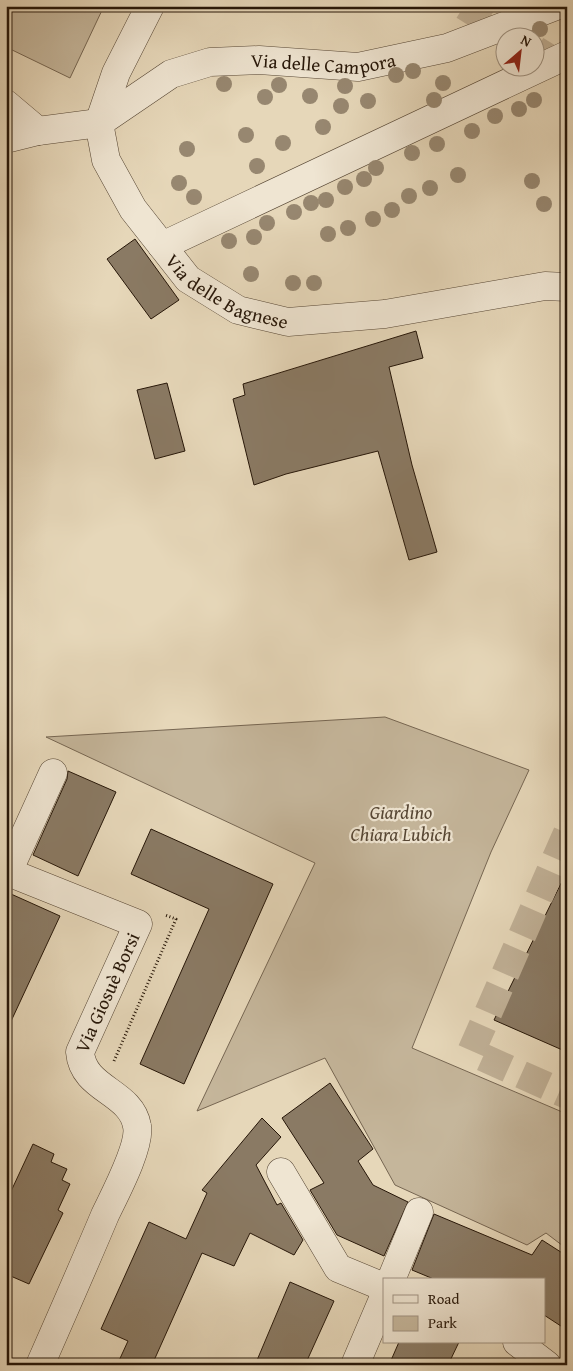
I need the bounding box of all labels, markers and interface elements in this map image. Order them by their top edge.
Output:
north arrow [496,28,546,78]
text: N [517,29,535,52]
street label: Via delle Campora [250,45,398,81]
street label: Via delle Bagnese [159,247,291,336]
park label: Giardino Chiara Lubich [350,798,452,848]
street label: Via Giosuè Borsi [68,928,146,1057]
legend [383,1278,546,1344]
text: Road [428,1288,459,1309]
text: Park [428,1312,457,1333]

